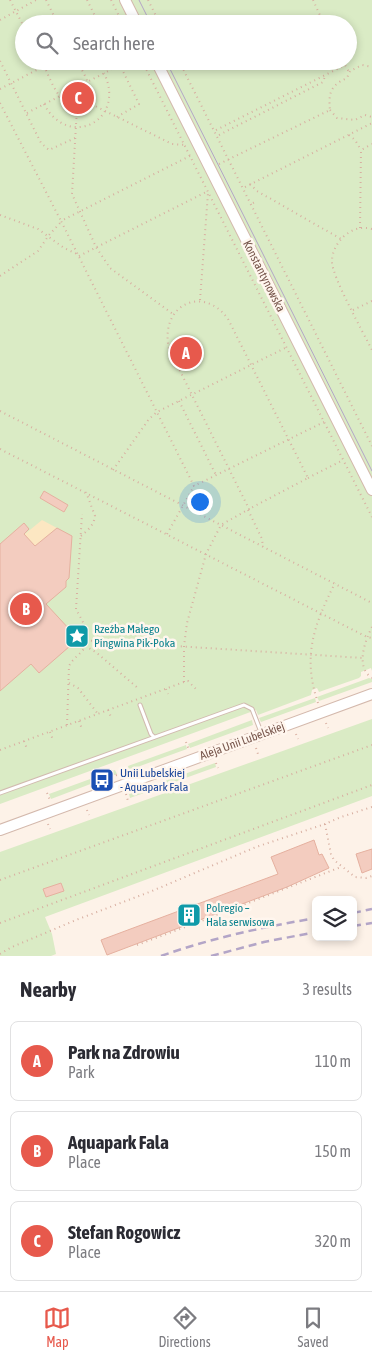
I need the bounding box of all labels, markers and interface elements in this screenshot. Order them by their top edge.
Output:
search box [15,15,357,70]
icon: search [33,29,61,57]
text: Search here [73,32,155,54]
pin: C [62,79,94,117]
street label: Konstantynowska [240,238,288,314]
pin: A [170,334,202,372]
your location [187,489,213,515]
pin: B [10,590,42,628]
place label: Rzeźba Małego Pingwina Pik-Poka [94,622,175,650]
place icon: Rzeźba Małego Pingwina Pik-Poka [64,623,90,649]
street label: Aleja Unii Lubelskiej [198,719,286,763]
place label: Unii Lubelskiej - Aquapark Fala [120,766,188,794]
bus stop icon: Unii Lubelskiej - Aquapark Fala [89,767,115,793]
map controls [312,896,357,941]
button: layers [312,896,357,941]
place label: Polregio – Hala serwisowa [206,901,275,929]
building icon: Polregio – Hala serwisowa [176,902,202,928]
text: Nearby [20,977,76,1001]
text: 3 results [302,980,352,998]
text: Park na Zdrowiu [68,1041,180,1063]
text: A [33,1052,41,1070]
text: 110 m [315,1052,351,1070]
text: Park [68,1063,95,1081]
text: Aquapark Fala [68,1131,169,1153]
text: B [33,1142,41,1160]
text: 150 m [315,1142,351,1160]
text: Place [68,1153,101,1171]
text: Stefan Rogowicz [68,1221,180,1243]
text: C [33,1232,41,1250]
text: 320 m [315,1232,351,1250]
text: Place [68,1243,101,1261]
tab: Map [43,1304,71,1350]
tab: Directions [158,1304,211,1350]
tab: Saved [298,1304,329,1350]

